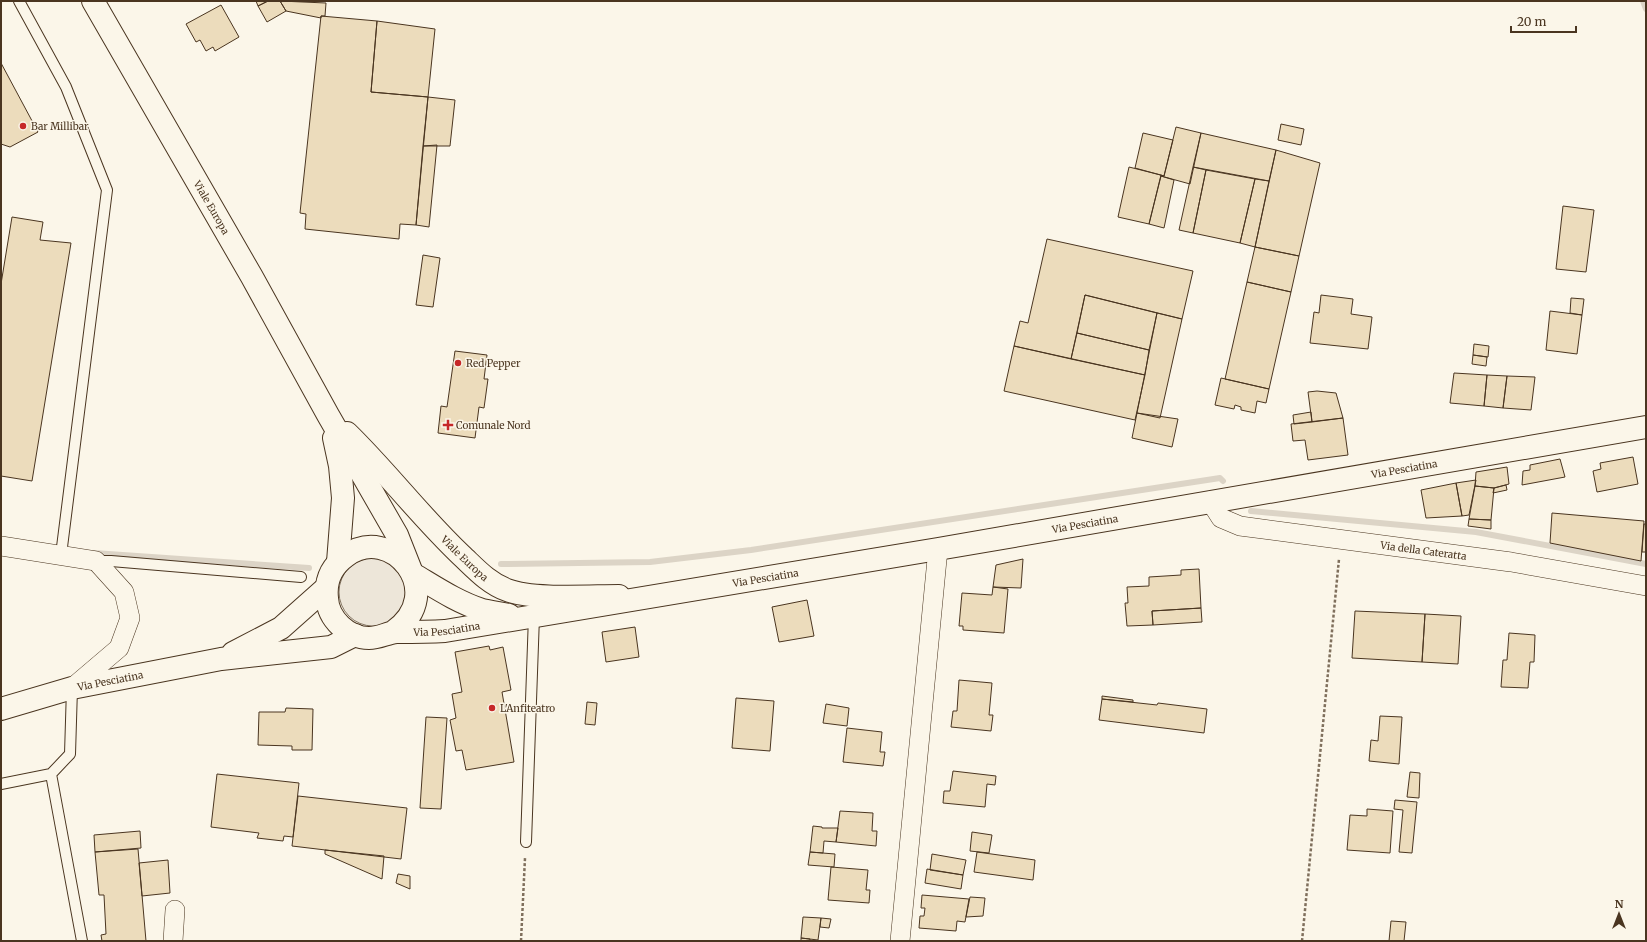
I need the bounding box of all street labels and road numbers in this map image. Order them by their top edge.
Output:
street label: Viale Europa [190,177,232,237]
street label: Via Pesciatina [1369,457,1439,481]
street label: Via Pesciatina [1050,512,1120,536]
street label: Viale Europa [437,532,491,585]
street label: Via della Cateratta [1379,539,1468,563]
street label: Via Pesciatina [731,566,800,590]
street label: Via Pesciatina [412,619,482,639]
street label: Via Pesciatina [75,668,145,694]

